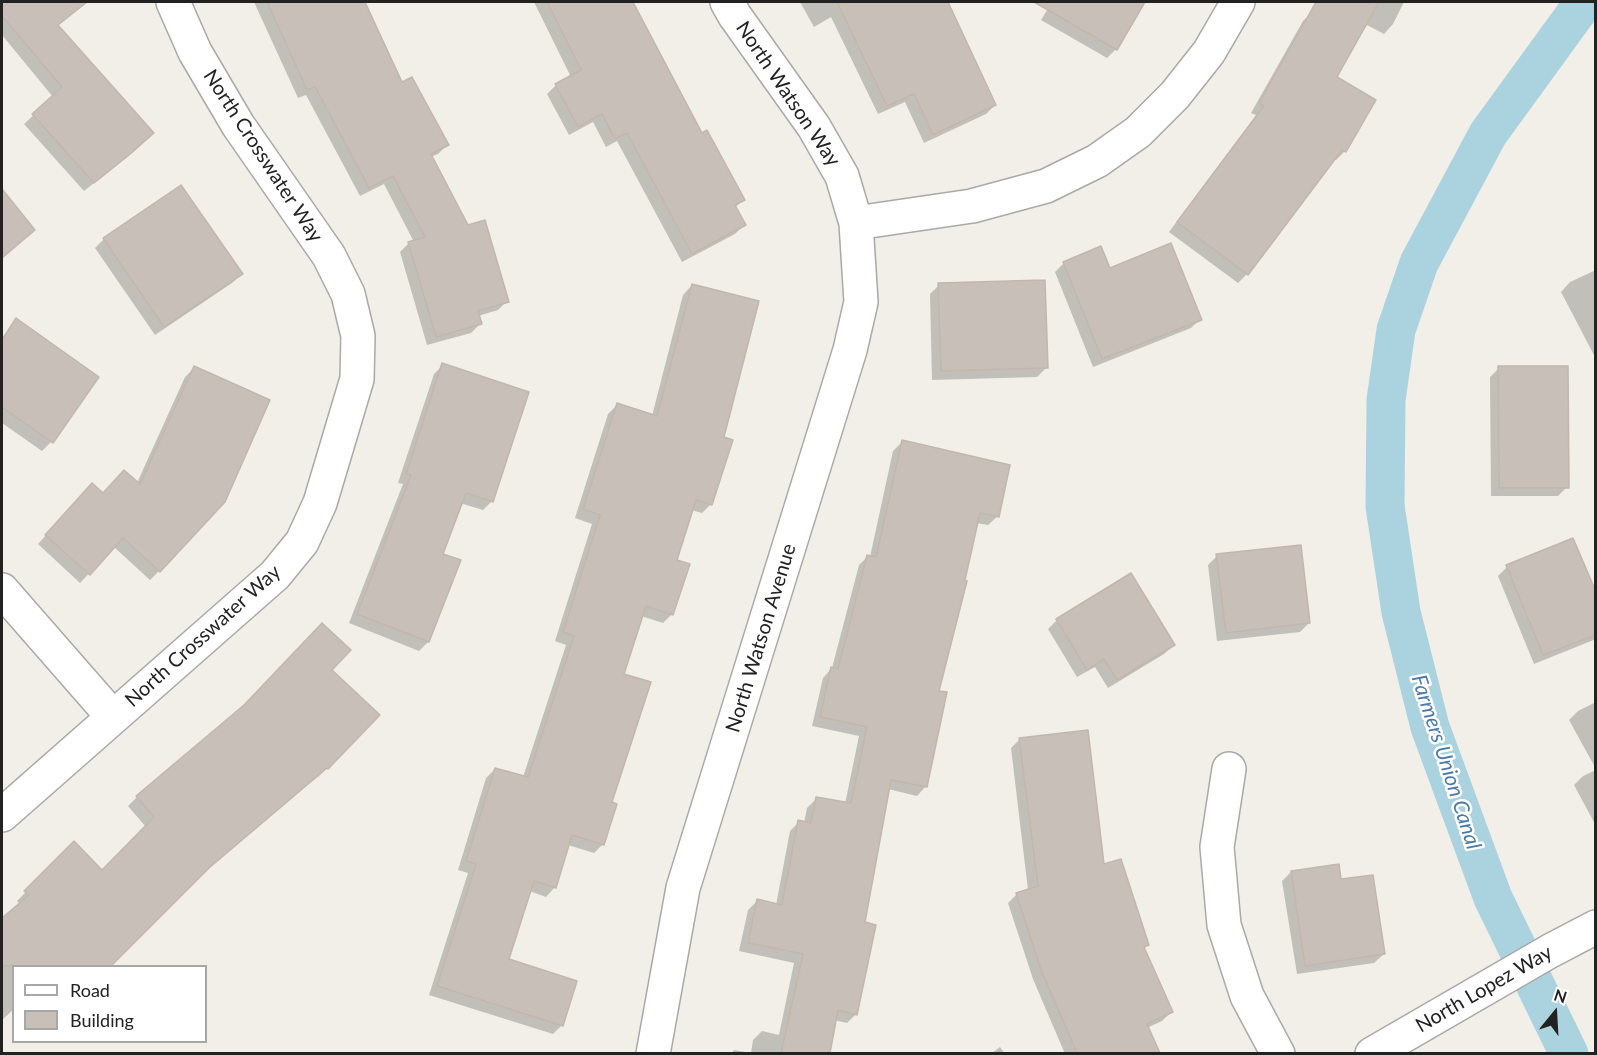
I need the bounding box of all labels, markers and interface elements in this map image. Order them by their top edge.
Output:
street label: North Watson Way [731,17,845,171]
street label: North Crosswater Way [198,65,328,247]
street label: North Watson Avenue [721,541,801,735]
street label: North Crosswater Way [120,560,286,712]
water label: Farmers Union Canal [1406,671,1486,853]
street label: North Lopez Way [1412,940,1556,1038]
legend [12,965,207,1043]
text: Road [70,979,110,1001]
north arrow [1525,983,1585,1043]
text: N [1552,984,1570,1006]
text: Building [70,1009,134,1031]

